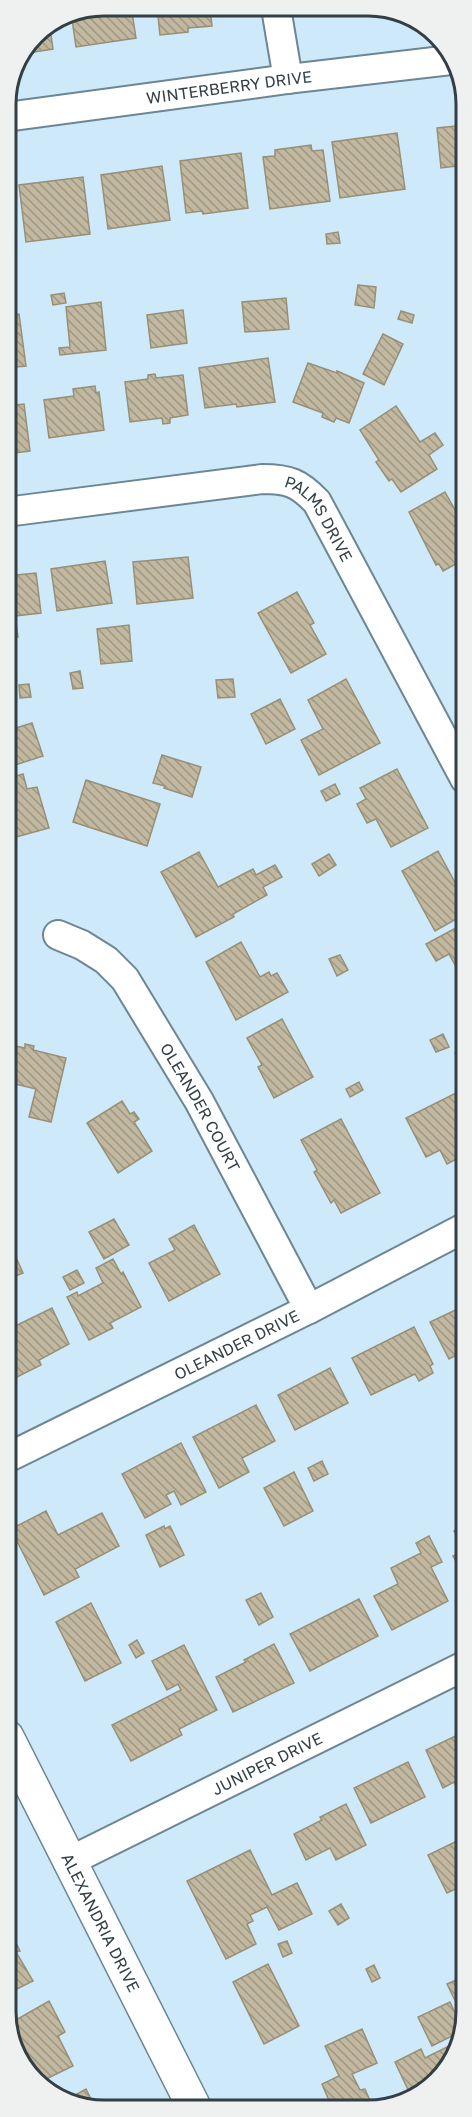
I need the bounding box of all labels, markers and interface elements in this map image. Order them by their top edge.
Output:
street label: WINTERBERRY DRIVE [145,66,313,108]
street label: PALMS DRIVE [282,471,357,565]
street label: OLEANDER COURT [156,1039,245,1175]
street label: OLEANDER DRIVE [171,1305,302,1384]
street label: JUNIPER DRIVE [208,1728,325,1799]
street label: ALEXANDRIA DRIVE [57,1850,144,1995]

